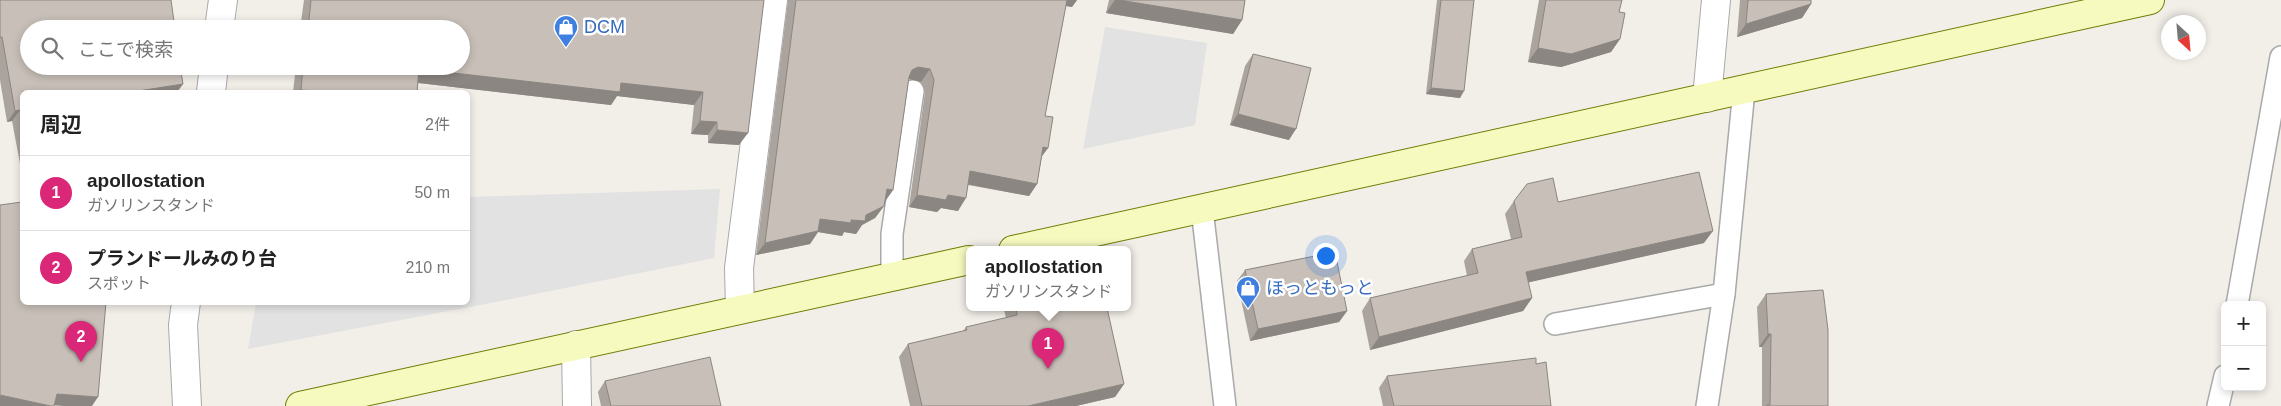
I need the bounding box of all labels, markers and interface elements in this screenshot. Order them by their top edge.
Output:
shop icon: DCM [553,14,579,48]
north arrow [2161,15,2206,60]
place label: DCM [584,17,625,37]
search box [20,20,470,75]
icon: search [38,34,66,62]
text: ここで検索 [78,39,173,60]
text: 周辺 [40,113,82,136]
text: 2件 [425,116,450,133]
text: apollostation [87,170,205,191]
text: 1 [52,184,60,201]
text: 50 m [414,184,450,201]
text: ガソリンスタンド [87,197,215,214]
your location [1313,243,1339,269]
popup [966,246,1131,311]
text: プランドールみのり台 [87,248,277,269]
text: apollostation [985,256,1103,277]
text: 2 [52,259,60,276]
text: 210 m [406,259,450,276]
text: スポット [87,275,151,292]
shop icon: ほっともっと [1235,275,1261,309]
place label: ほっともっと [1266,278,1374,298]
text: ガソリンスタンド [985,283,1112,300]
map controls [2221,301,2266,391]
button: + [2221,301,2266,346]
pin: 2 [65,321,97,362]
pin: 1 [1032,328,1064,369]
button: − [2221,346,2266,391]

